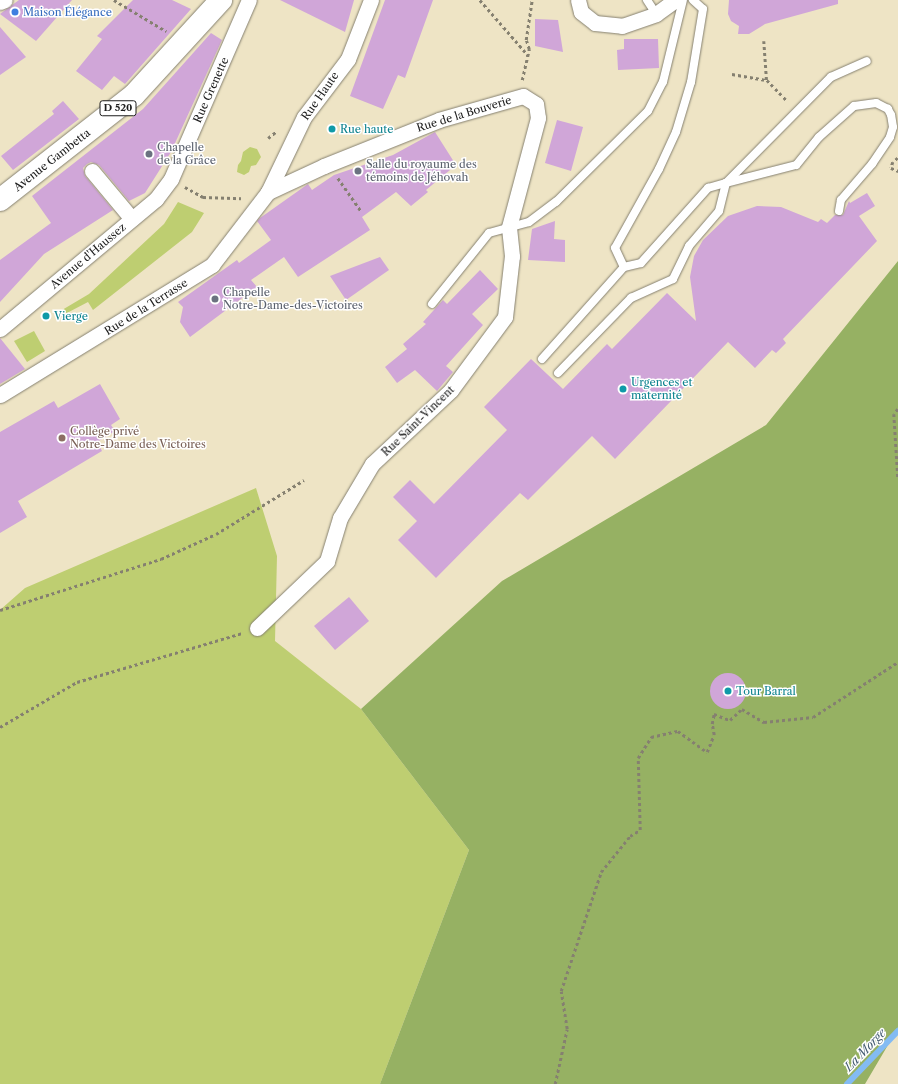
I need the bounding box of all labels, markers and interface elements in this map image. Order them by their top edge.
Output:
place label: Maison Élégance [23,5,112,19]
marker: Maison Élégance [10,7,20,17]
street label: Rue Grenette [191,55,231,125]
street label: Rue Haute [299,69,341,123]
street label: Rue de la Bouverie [415,93,513,135]
road number: D 520 [99,100,137,116]
place label: Rue haute [340,122,393,136]
marker: Rue haute [327,124,337,134]
street label: Avenue Gambetta [11,126,93,194]
place label: Chapelle de la Grâce [157,141,216,167]
marker: Chapelle de la Grâce [144,149,154,159]
place label: Salle du royaume des témoins de Jéhovah [366,158,477,184]
marker: Salle du royaume des témoins de Jéhovah [353,166,363,176]
street label: Avenue d'Haussez [48,221,128,291]
street label: Rue de la Terrasse [102,276,190,338]
place label: Chapelle Notre-Dame-des-Victoires [223,286,363,312]
marker: Chapelle Notre-Dame-des-Victoires [210,294,220,304]
place label: Vierge [54,309,88,323]
marker: Vierge [41,311,51,321]
place label: Urgences et maternité [631,376,692,402]
street label: Rue Saint-Vincent [379,383,457,459]
marker: Urgences et maternité [618,384,628,394]
place label: Collège privé Notre-Dame des Victoires [70,425,206,451]
marker: Collège privé Notre-Dame des Victoires [57,433,67,443]
place label: Tour Barral [736,684,796,698]
marker: Tour Barral [723,686,733,696]
water label: La Morge [841,1026,889,1074]

